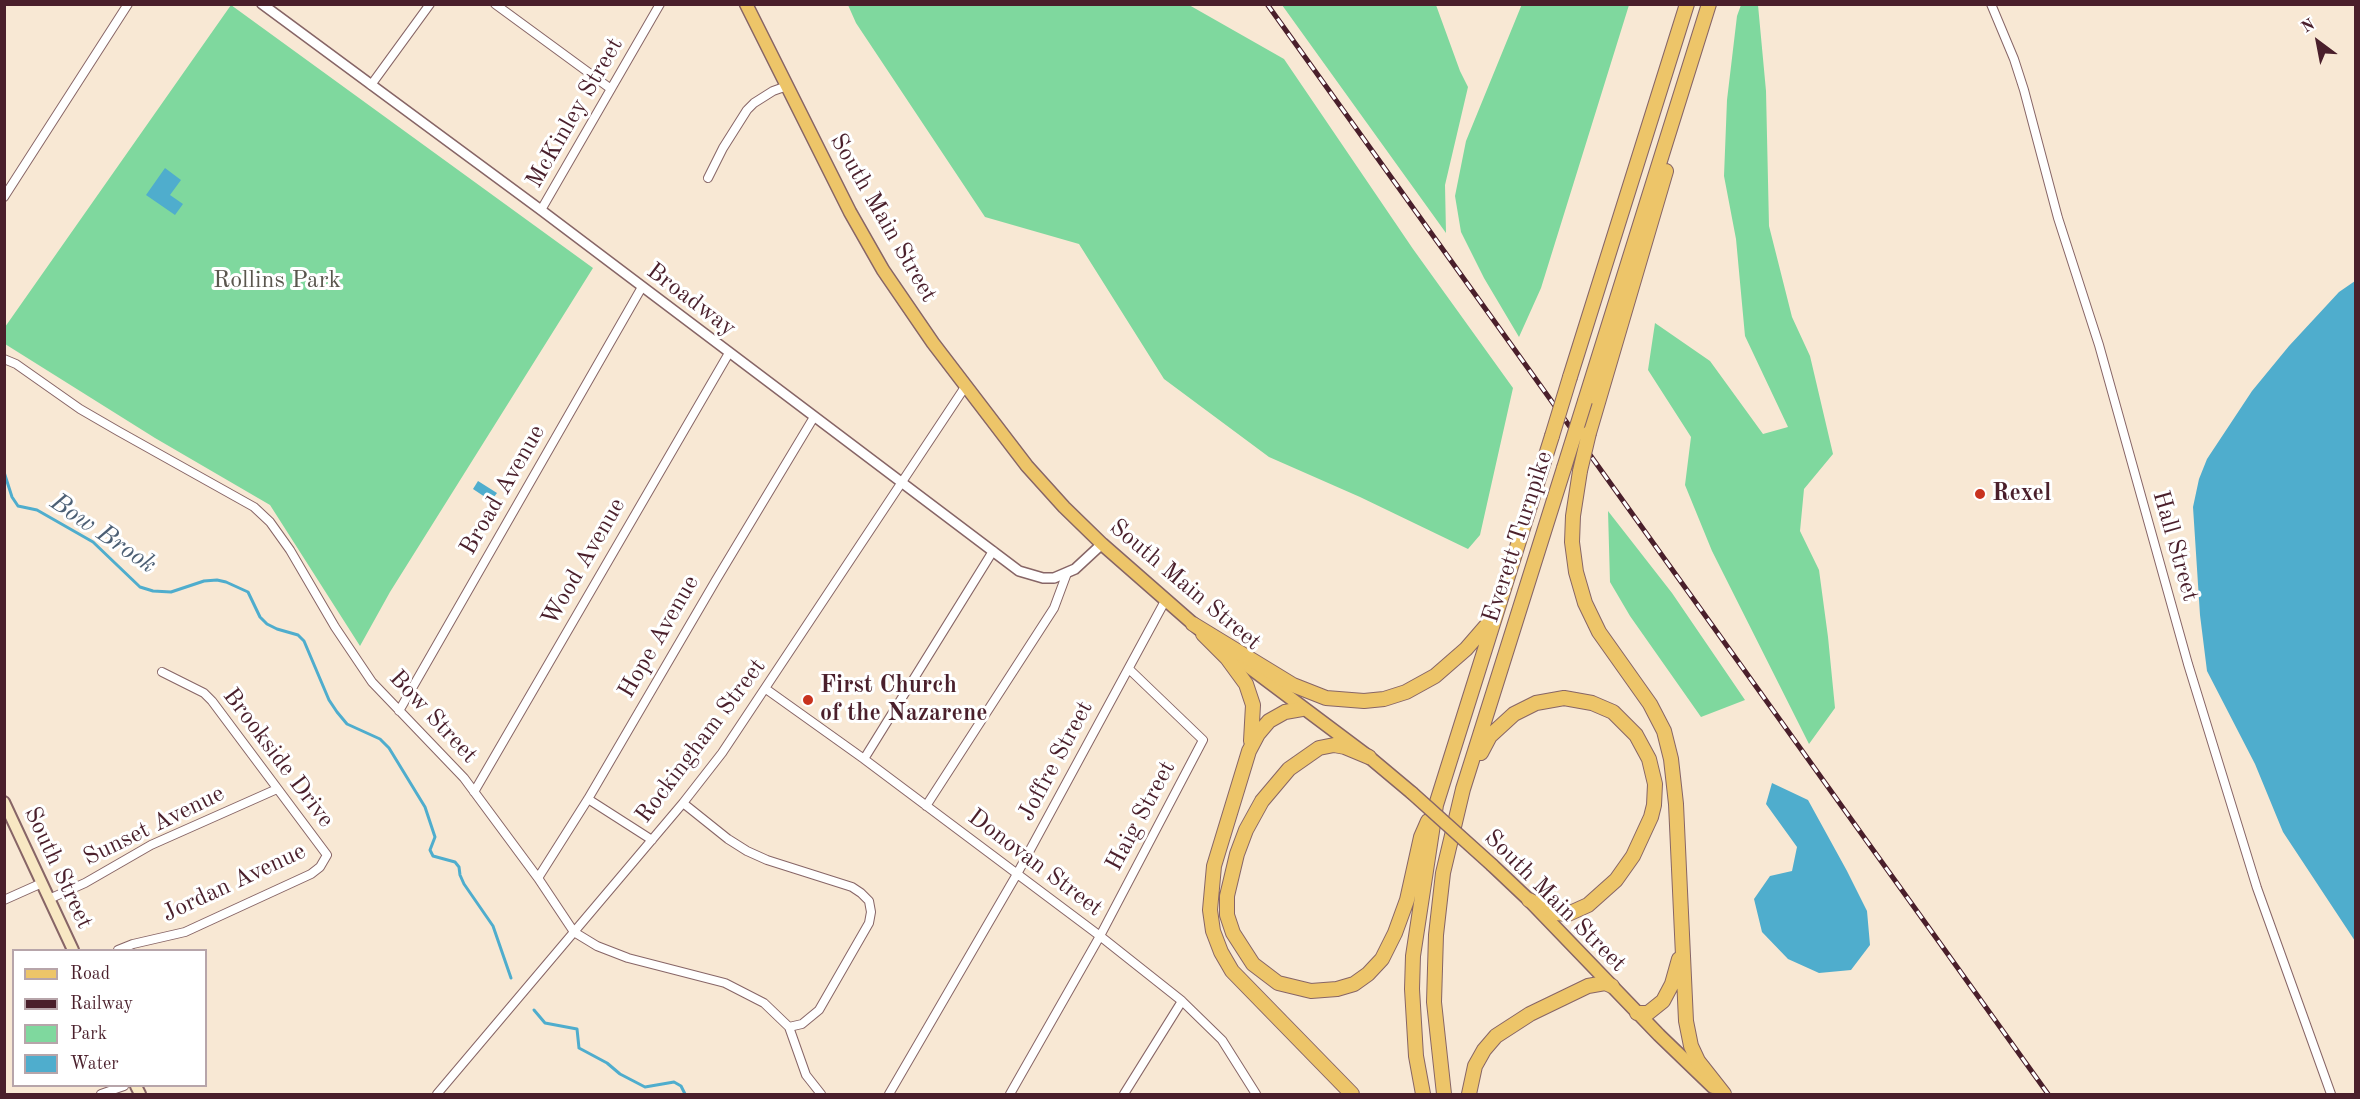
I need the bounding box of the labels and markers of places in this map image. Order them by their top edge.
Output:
place label: Rexel [1992,480,2051,508]
marker: Rexel [1973,487,1987,501]
place label: First Church of the Nazarene [820,672,988,728]
marker: First Church of the Nazarene [801,693,815,707]

